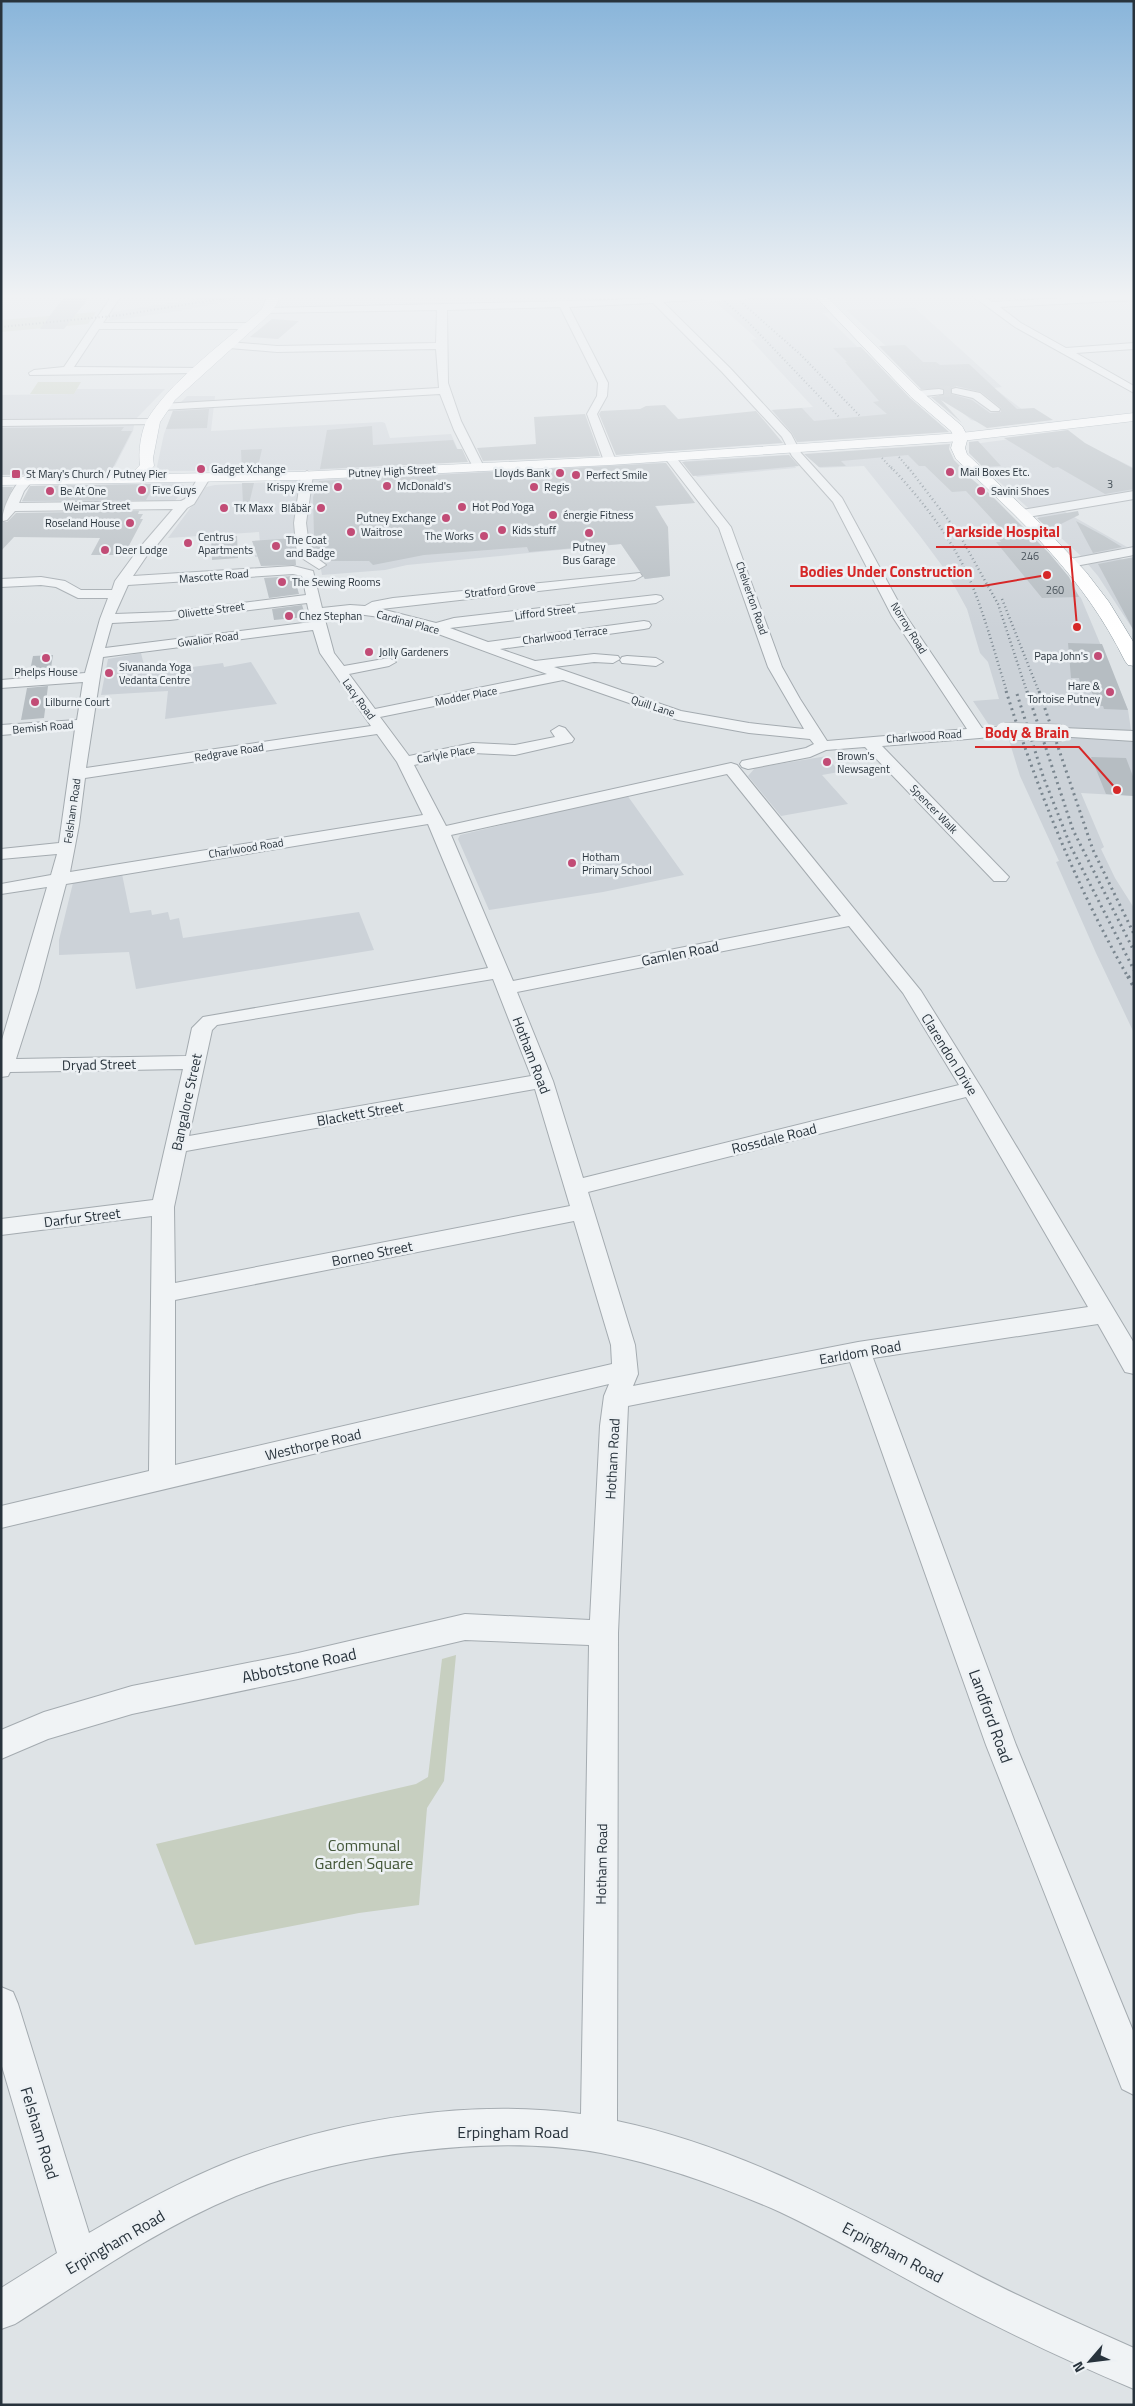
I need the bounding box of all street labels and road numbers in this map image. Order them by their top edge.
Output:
street label: Putney High Street [348,461,436,481]
street label: Weimar Street [63,497,131,515]
street label: Chelverton Road [732,559,772,637]
street label: Mascotte Road [178,565,250,587]
street label: Stratford Grove [464,578,537,602]
street label: Olivette Street [177,598,245,622]
street label: Norroy Road [887,599,931,657]
street label: Lifford Street [514,600,576,624]
street label: Cardinal Place [375,606,442,638]
street label: Charlwood Terrace [522,622,609,648]
street label: Gwalior Road [177,627,240,651]
street label: Lacy Road [339,675,379,723]
street label: Modder Place [433,682,499,710]
street label: Quill Lane [629,691,677,721]
street label: Bemish Road [12,716,74,738]
street label: Charlwood Road [886,725,963,747]
street label: Redgrave Road [193,739,265,765]
street label: Carlyle Place [416,741,477,767]
street label: Felsham Road [60,777,85,845]
street label: Spencer Walk [906,781,962,838]
street label: Charlwood Road [207,834,285,862]
street label: Gamlen Road [639,935,721,971]
street label: Clarendon Drive [916,1009,984,1099]
street label: Hotham Road [508,1013,556,1097]
street label: Bangalore Street [165,1051,207,1153]
street label: Dryad Street [62,1053,136,1075]
street label: Blackett Street [315,1095,405,1131]
street label: Rossdale Road [729,1117,819,1159]
street label: Darfur Street [43,1202,122,1232]
street label: Borneo Street [330,1235,414,1271]
street label: Earldom Road [817,1334,903,1370]
street label: Hotham Road [599,1418,625,1500]
street label: Westhorpe Road [263,1423,363,1465]
street label: Abbotstone Road [239,1641,359,1689]
street label: Landford Road [963,1666,1019,1766]
street label: Hotham Road [590,1823,612,1905]
street label: Felsham Road [15,2084,65,2182]
street label: Erpingham Road [457,2120,569,2144]
street label: Erpingham Road [61,2204,169,2280]
street label: Erpingham Road [838,2215,948,2289]

